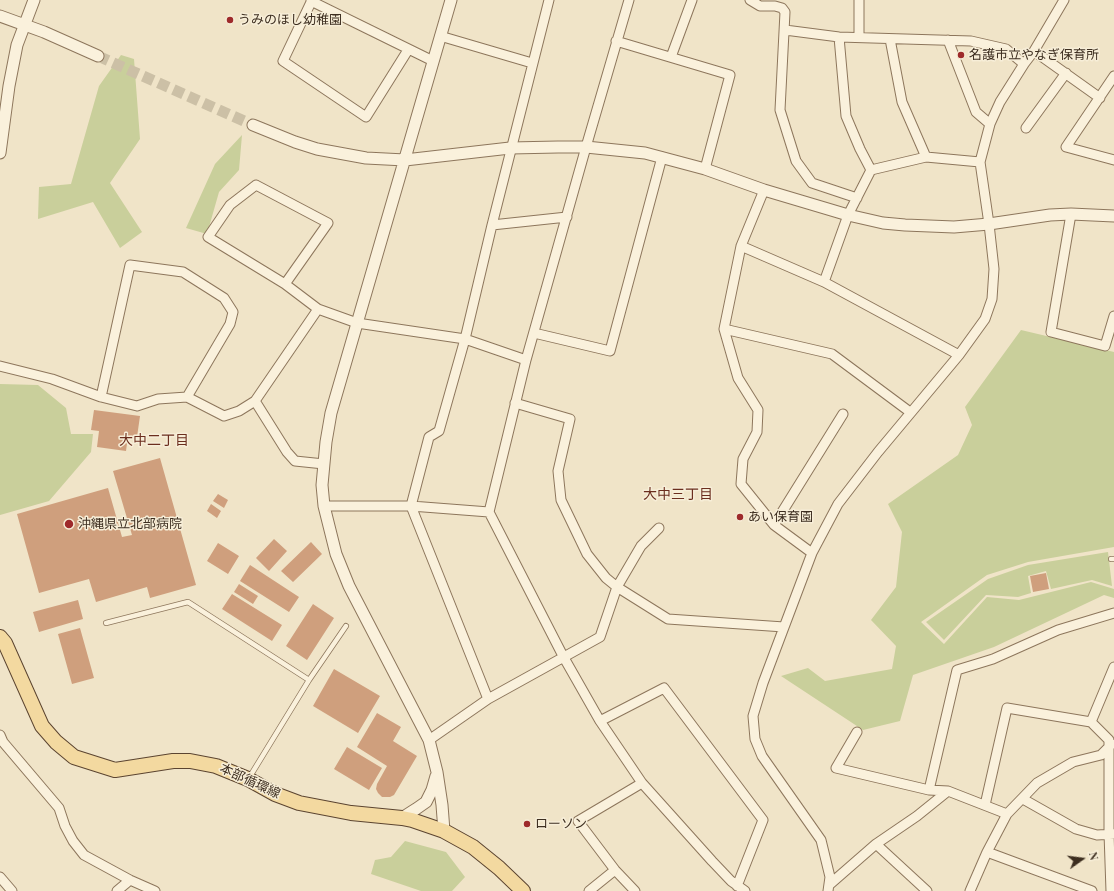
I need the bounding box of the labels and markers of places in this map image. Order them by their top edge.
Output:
place label: うみのほし幼稚園 [238,12,342,28]
marker: うみのほし幼稚園 [225,15,235,25]
place label: 名護市立やなぎ保育所 [969,47,1099,63]
marker: 名護市立やなぎ保育所 [956,50,966,60]
place label: あい保育園 [748,509,813,525]
marker: あい保育園 [735,512,745,522]
place label: 沖縄県立北部病院 [78,516,182,532]
marker: 沖縄県立北部病院 [63,518,75,530]
place label: ローソン [535,816,587,832]
marker: ローソン [522,819,532,829]

